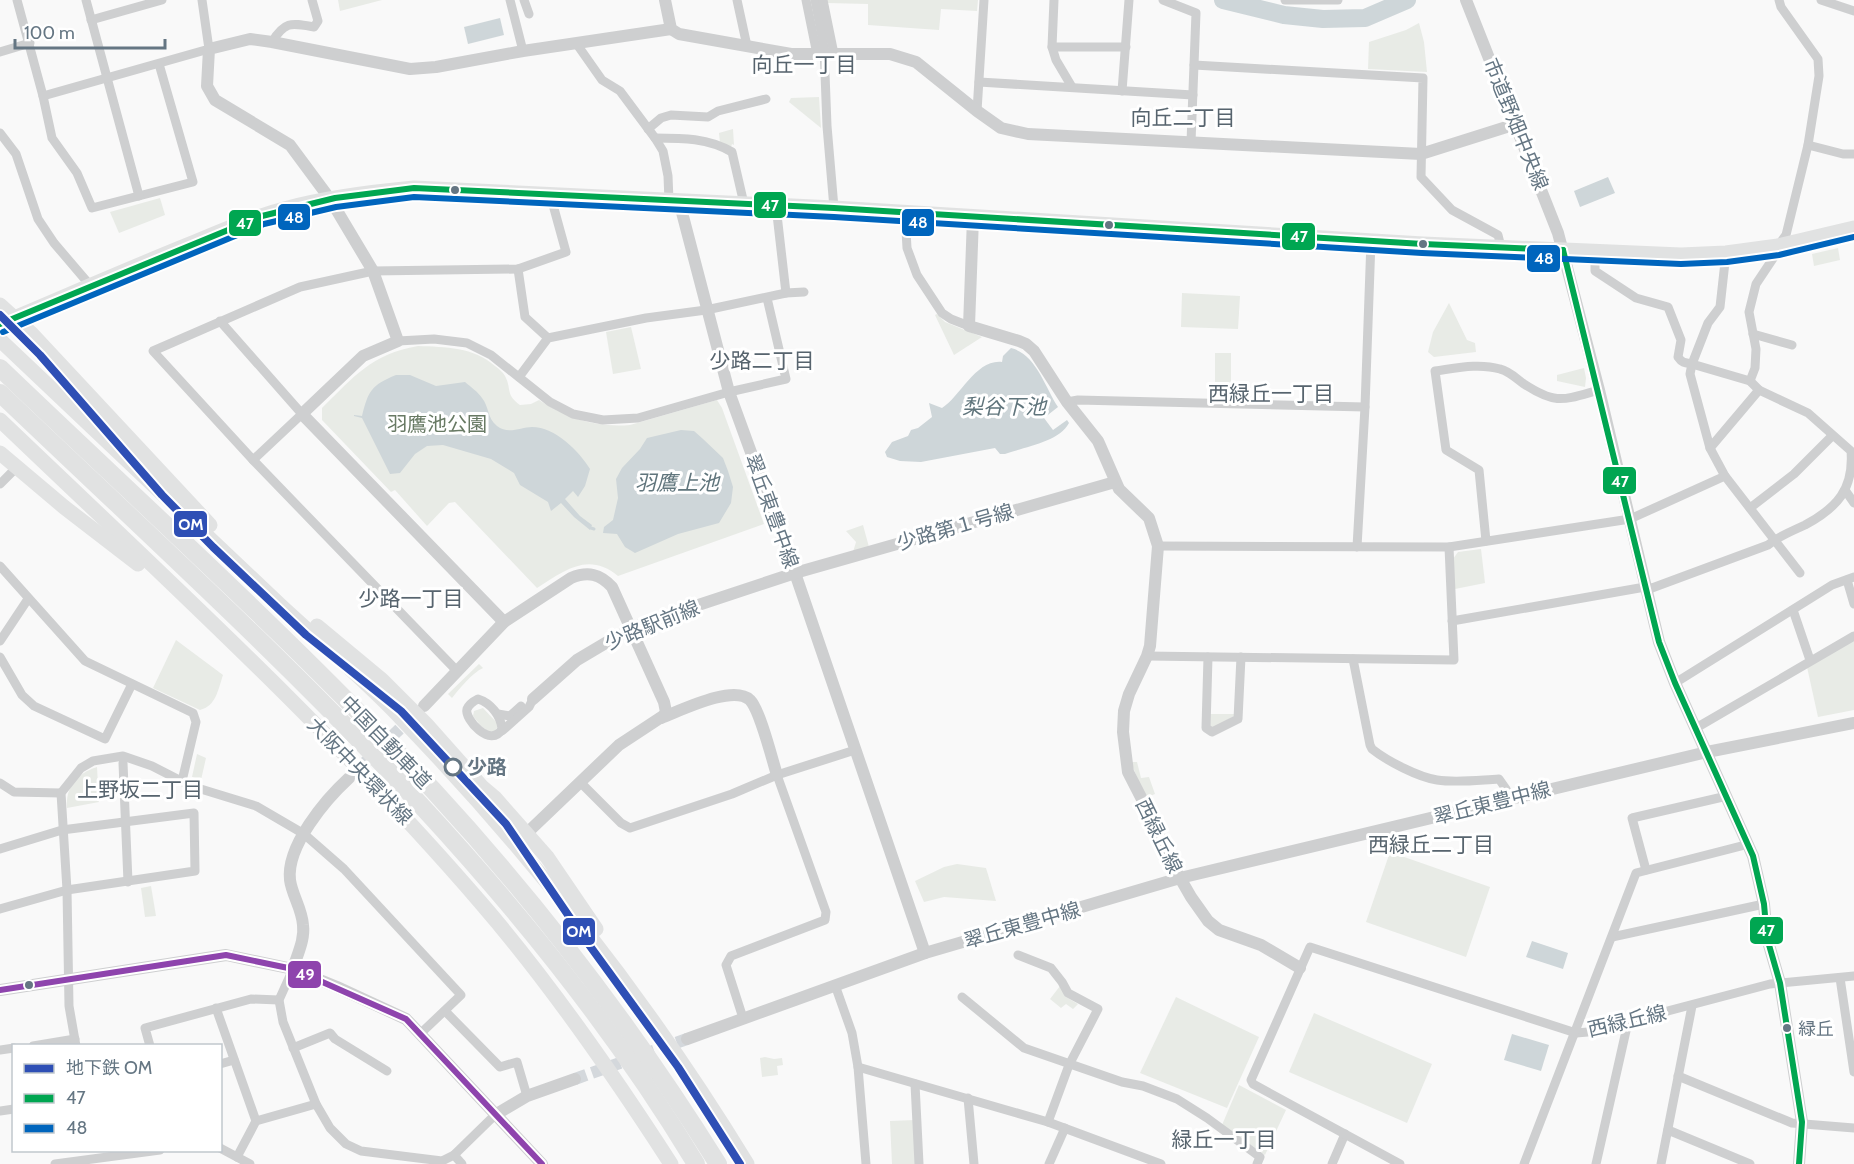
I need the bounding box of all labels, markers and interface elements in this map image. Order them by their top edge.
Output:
scale bar [15,12,165,50]
text: 100 m [24,22,75,44]
district label: 向丘一丁目 [752,52,857,77]
street label: 市道野畑中央線 [1479,55,1553,193]
district label: 向丘二丁目 [1131,105,1236,130]
unlabelled marker [449,184,461,196]
line badge: 47 [753,191,787,219]
text: 47 [761,196,780,215]
line badge: 48 [277,203,311,231]
text: 48 [284,208,304,227]
line badge: 48 [901,208,935,237]
line badge: 47 [228,209,262,237]
text: 48 [908,213,928,232]
text: 47 [236,214,255,233]
unlabelled marker [1103,219,1115,231]
line badge: 47 [1281,222,1316,251]
text: 47 [1290,227,1309,246]
unlabelled marker [1417,238,1429,250]
line badge: 48 [1526,244,1561,273]
text: 48 [1534,249,1554,268]
district label: 少路二丁目 [710,348,815,373]
district label: 西緑丘一丁目 [1208,381,1334,406]
water label: 梨谷下池 [962,394,1048,419]
park label: 羽鷹池公園 [387,412,487,436]
street label: 翠丘東豊中線 [740,451,804,571]
line badge: 47 [1602,466,1637,495]
water label: 羽鷹上池 [635,470,721,495]
text: 47 [1611,472,1630,491]
street label: 少路第１号線 [894,499,1016,555]
line badge: OM [173,510,208,538]
text: OM [178,515,204,534]
district label: 少路一丁目 [359,586,464,611]
street label: 少路駅前線 [601,595,703,655]
street label: 中国自動車道 [336,691,436,793]
street label: 大阪中央環状線 [303,712,417,830]
place label: 少路 [467,755,507,779]
marker: 少路 [444,758,462,776]
district label: 上野坂二丁目 [77,777,203,802]
street label: 翠丘東豊中線 [1431,777,1553,829]
street label: 西緑丘線 [1131,795,1187,877]
district label: 西緑丘二丁目 [1368,832,1494,857]
street label: 翠丘東豊中線 [961,897,1083,953]
line badge: 47 [1749,916,1784,945]
line badge: OM [562,917,596,946]
text: 47 [1757,921,1776,940]
text: OM [566,922,592,941]
line badge: 49 [287,960,322,989]
text: 49 [296,965,314,984]
unlabelled marker [23,979,35,991]
street label: 西緑丘線 [1585,1000,1669,1042]
place label: 緑丘 [1798,1018,1834,1040]
marker: 緑丘 [1781,1022,1793,1034]
legend [12,1044,222,1152]
text: 地下鉄 OM [66,1057,152,1079]
text: 47 [66,1087,85,1109]
text: 48 [66,1117,87,1139]
district label: 緑丘一丁目 [1172,1127,1277,1152]

